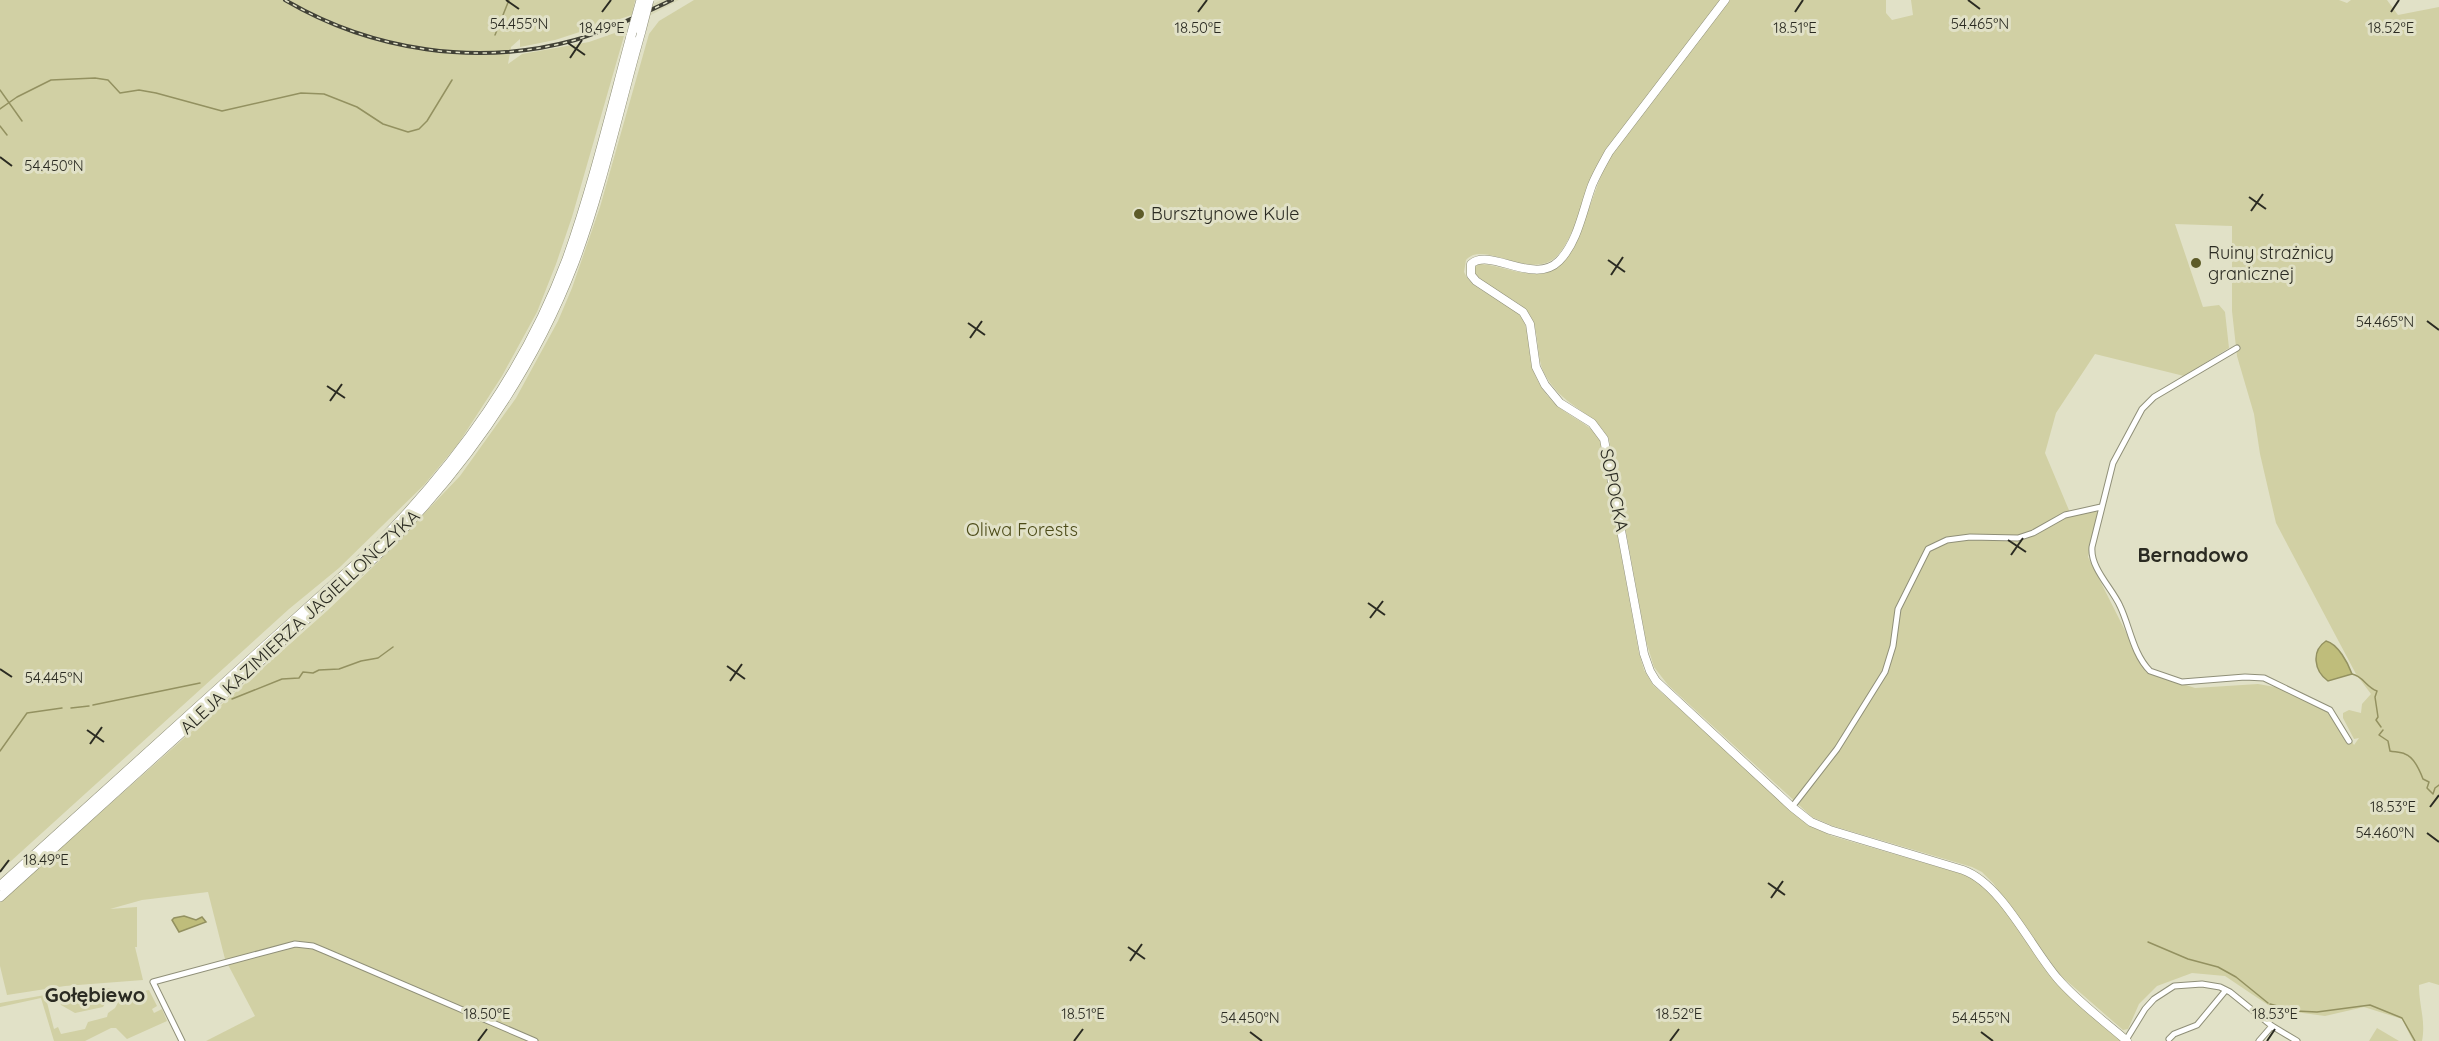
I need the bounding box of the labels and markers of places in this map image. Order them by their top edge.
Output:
place label: Bursztynowe Kule [1151,202,1299,225]
marker: Bursztynowe Kule [1132,207,1146,221]
place label: Ruiny strażnicy granicznej [2208,241,2334,285]
marker: Ruiny strażnicy granicznej [2189,256,2203,270]

